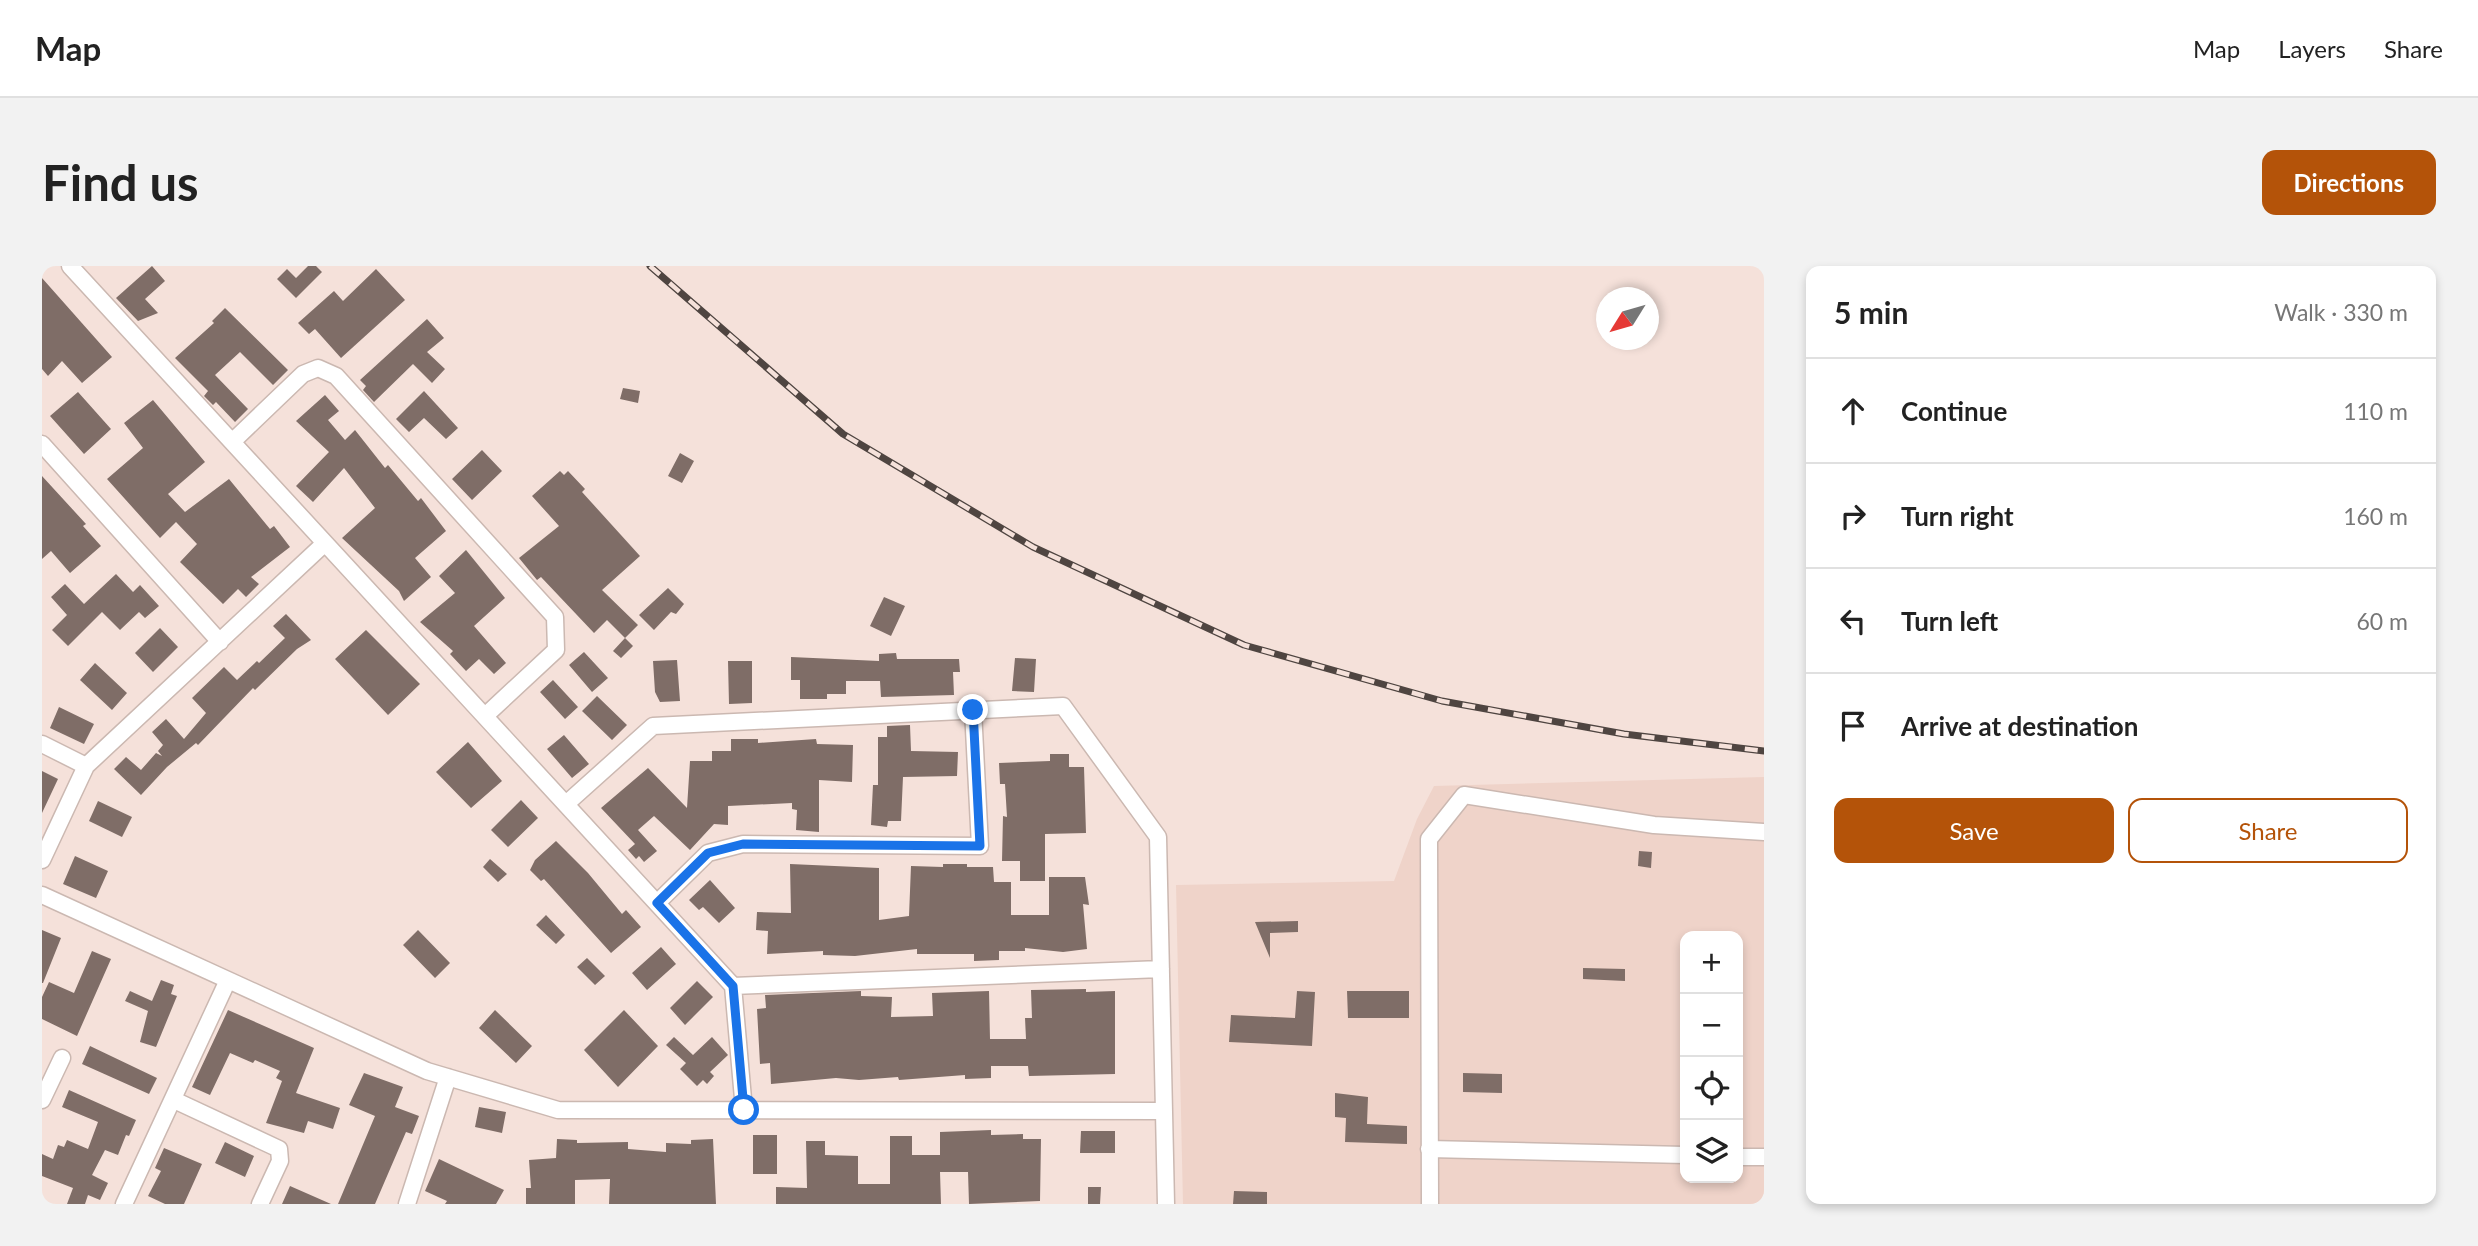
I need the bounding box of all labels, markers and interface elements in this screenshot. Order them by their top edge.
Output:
text: Map [35,28,101,68]
text: Map [2193,34,2240,63]
text: Layers [2278,34,2346,63]
text: Share [2384,34,2443,63]
button: Directions [2262,150,2436,215]
text: Find us [42,153,199,211]
north arrow [1596,287,1659,350]
text: 5 min [1834,294,1908,330]
text: Walk · 330 m [2274,298,2408,326]
icon: ahead [1834,392,1872,430]
text: Continue [1901,395,2007,427]
text: 110 m [2343,397,2408,425]
icon: right [1834,497,1872,535]
text: Turn right [1901,500,2014,532]
text: 160 m [2343,502,2408,530]
icon: left [1834,602,1872,640]
text: Turn left [1901,605,1998,637]
text: 60 m [2357,607,2408,635]
route end [957,694,988,725]
icon: arrive [1834,707,1872,745]
text: Arrive at destination [1901,710,2138,742]
button: Save [1834,798,2114,863]
button: Share [2128,798,2408,863]
map controls [1680,931,1743,1183]
button: + [1680,931,1743,994]
button: − [1680,994,1743,1057]
button: locate [1680,1057,1743,1120]
route start [728,1094,759,1125]
button: layers [1680,1120,1743,1183]

